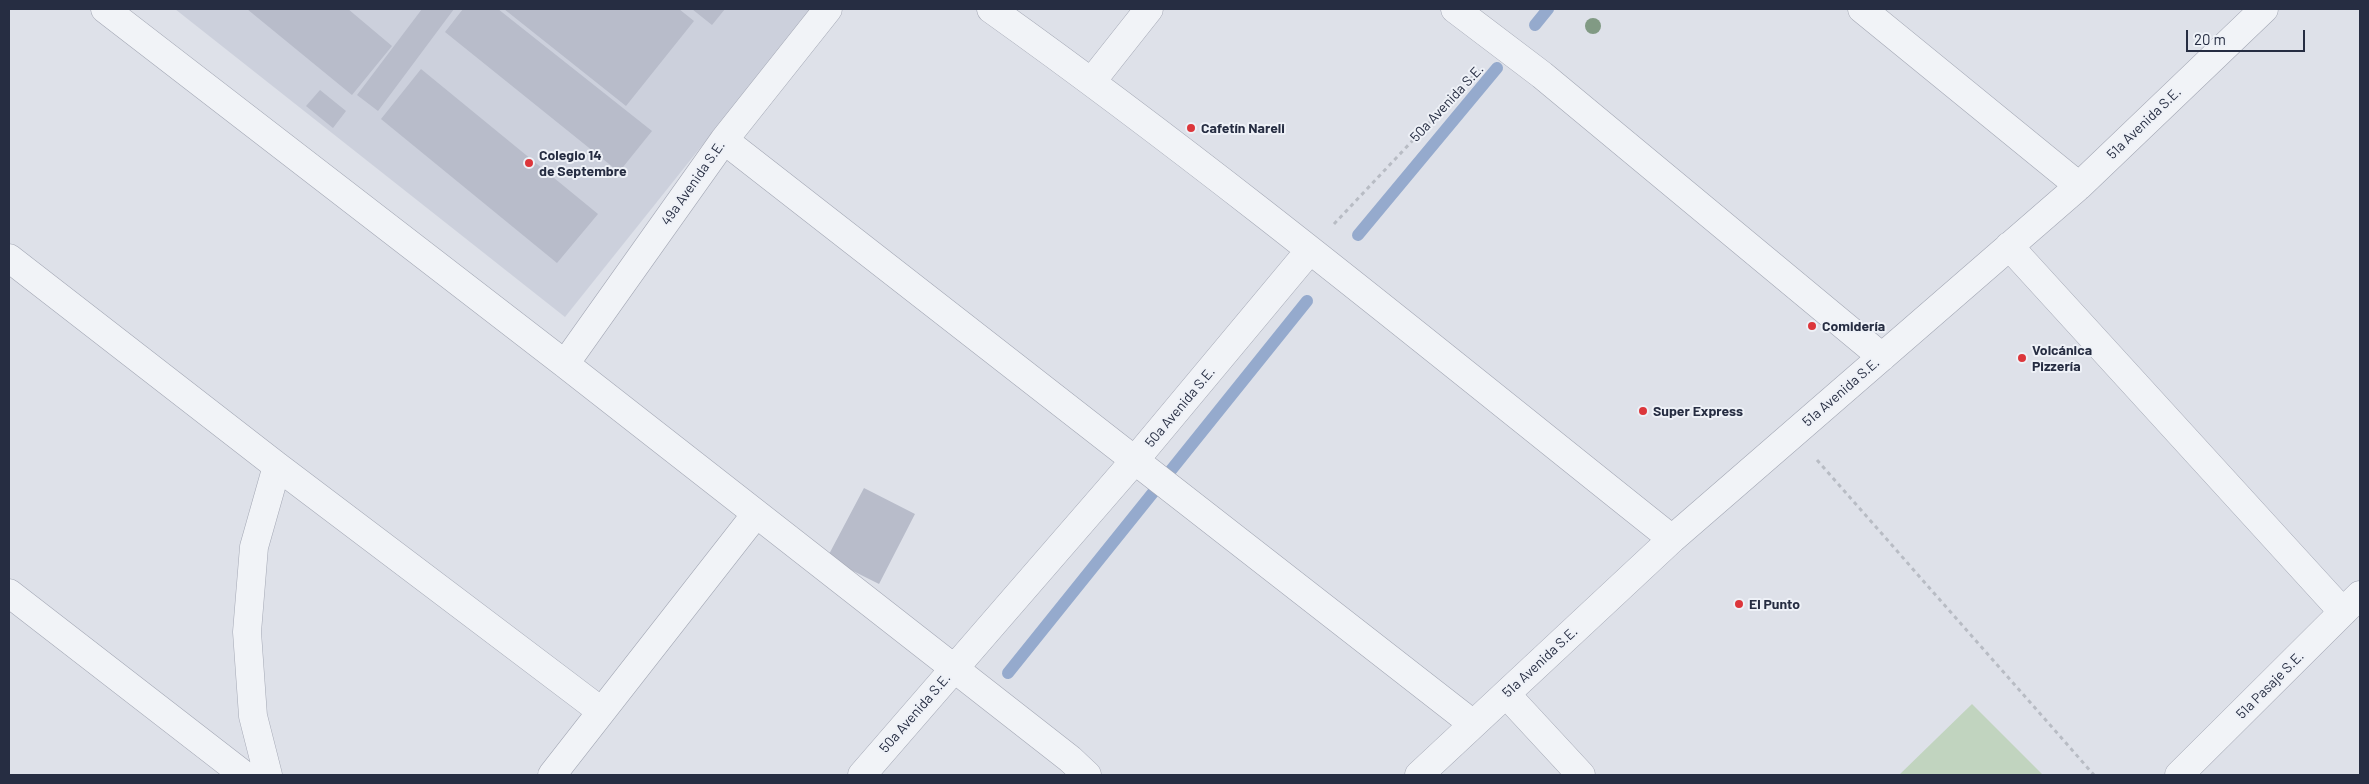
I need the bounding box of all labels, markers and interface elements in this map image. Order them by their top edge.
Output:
scale bar [2189,20,2308,52]
text: 20 m [2194,30,2226,48]
street label: 50a Avenida S.E. [1407,61,1487,145]
street label: 51a Avenida S.E. [2103,83,2185,163]
place label: Cafetín Nareli [1201,120,1285,136]
marker: Cafetín Nareli [1185,122,1197,134]
street label: 49a Avenida S.E. [657,137,729,229]
place label: Colegio 14 de Septembre [539,147,627,180]
marker: Colegio 14 de Septembre [523,157,535,169]
place label: Comidería [1822,318,1885,334]
marker: Comidería [1806,320,1818,332]
place label: Volcánica Pizzería [2032,342,2092,374]
marker: Volcánica Pizzería [2016,352,2028,364]
street label: 51a Avenida S.E. [1799,354,1883,430]
street label: 50a Avenida S.E. [1141,363,1219,451]
place label: Super Express [1653,403,1743,419]
marker: Super Express [1637,405,1649,417]
place label: El Punto [1749,596,1800,612]
marker: El Punto [1733,598,1745,610]
street label: 51a Avenida S.E. [1499,623,1581,701]
street label: 51a Pasaje S.E. [2233,648,2307,722]
street label: 50a Avenida S.E. [876,670,954,756]

